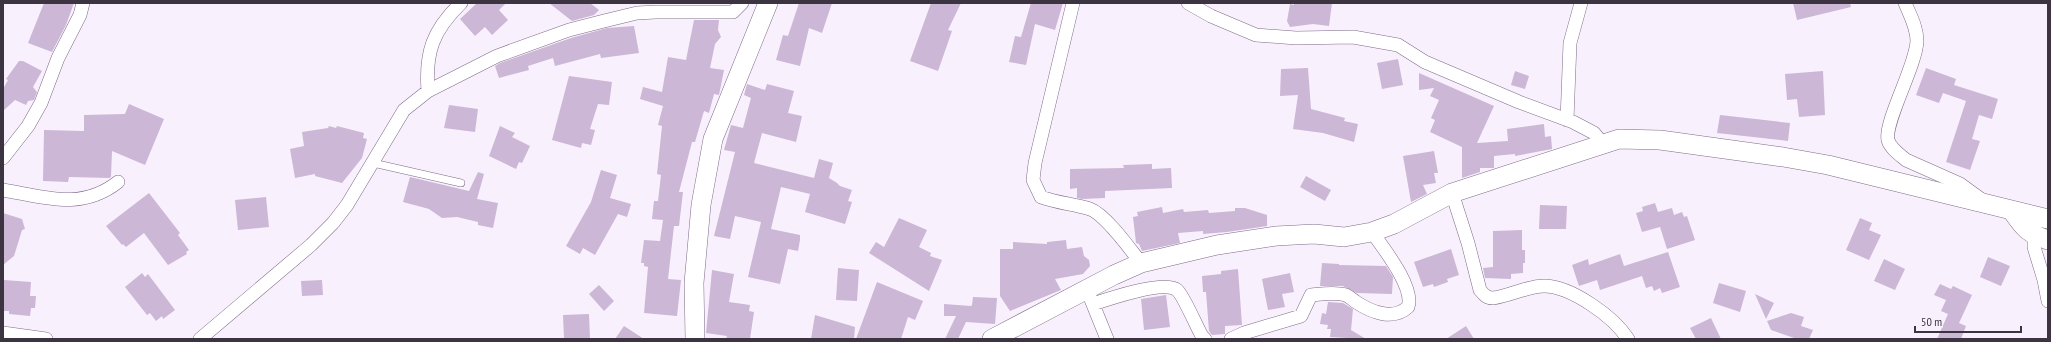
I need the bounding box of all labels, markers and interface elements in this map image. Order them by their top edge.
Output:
scale bar [1915,308,2021,334]
text: 50 m [1921,314,1942,329]

